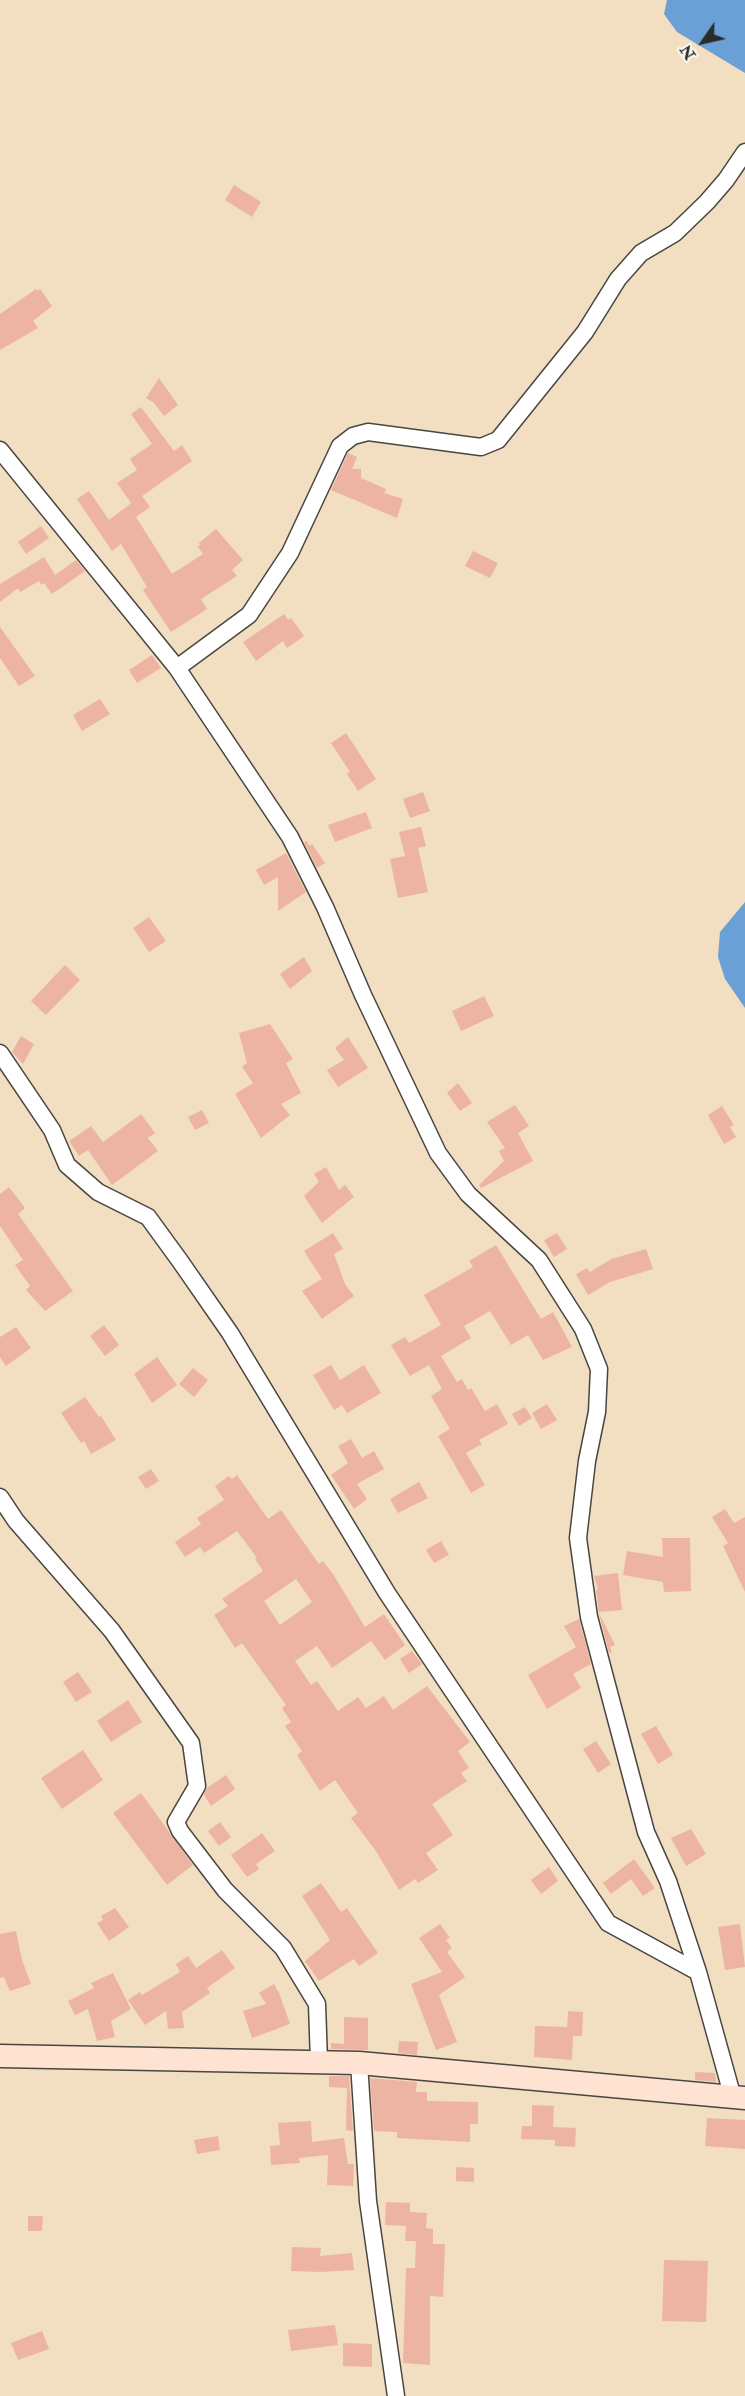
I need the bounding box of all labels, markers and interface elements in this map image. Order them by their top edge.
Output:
north arrow [673,12,733,72]
text: N [676,41,700,64]

